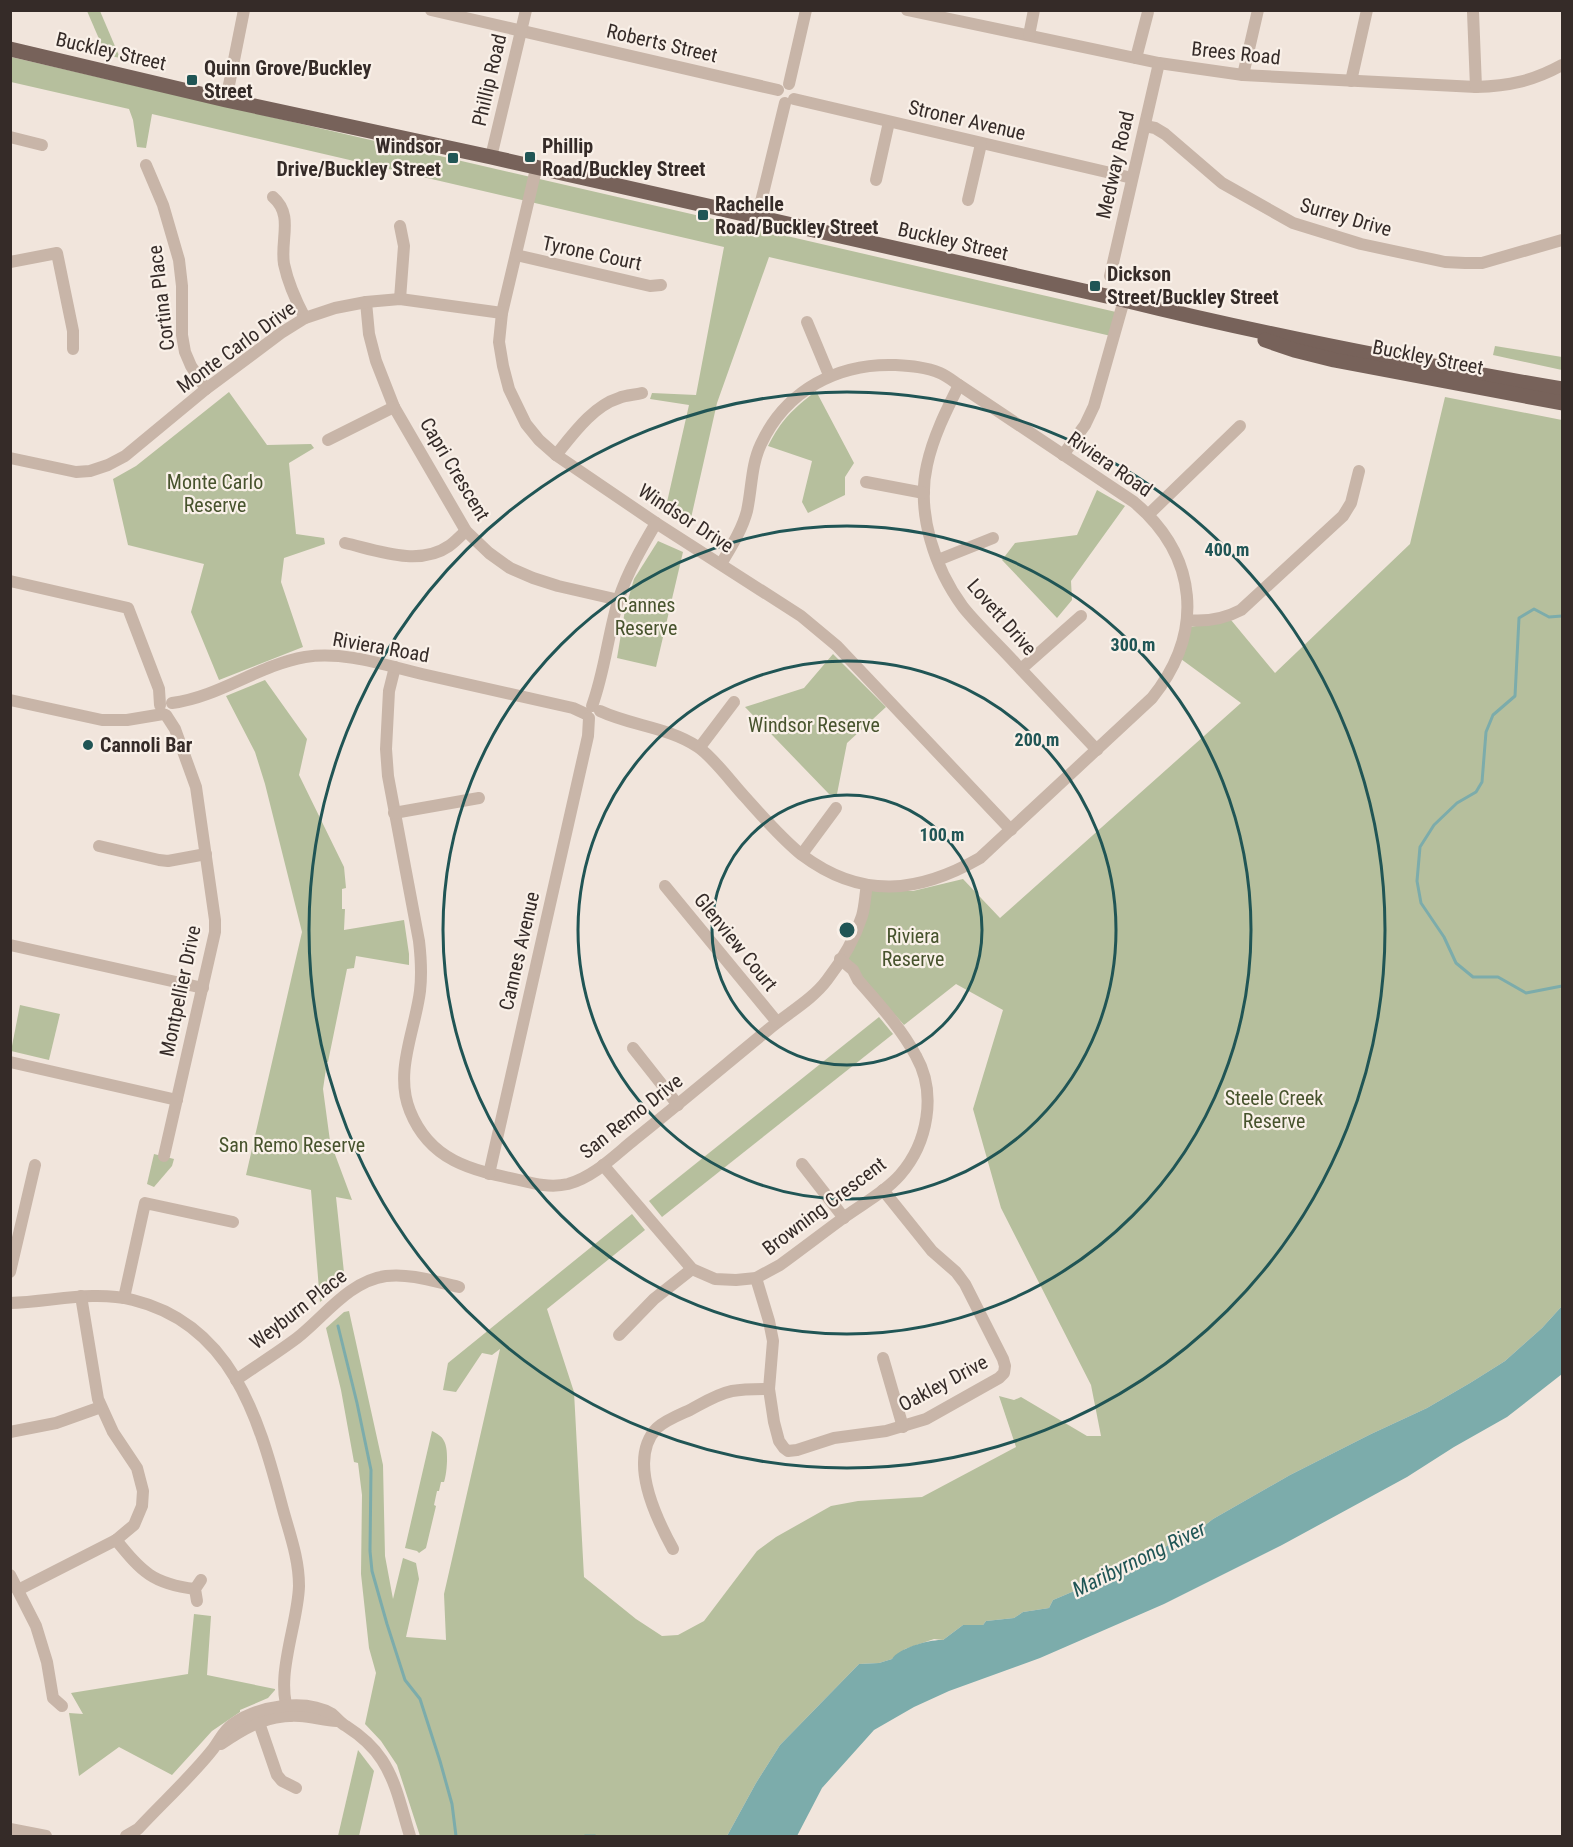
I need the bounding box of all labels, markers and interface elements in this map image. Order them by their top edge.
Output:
street label: Roberts Street [604,19,720,67]
street label: Buckley Street [54,27,169,75]
street label: Phillip Road [467,32,511,128]
street label: Brees Road [1190,36,1282,70]
place label: Quinn Grove/Buckley Street [204,56,371,103]
marker: Quinn Grove/Buckley Street [185,73,199,87]
street label: Stroner Avenue [906,95,1028,145]
street label: Medway Road [1091,109,1139,221]
place label: Windsor Drive/Buckley Street [277,134,441,181]
place label: Phillip Road/Buckley Street [542,134,705,181]
marker: Phillip Road/Buckley Street [523,150,537,164]
marker: Windsor Drive/Buckley Street [446,151,460,165]
place label: Rachelle Road/Buckley Street [715,192,878,239]
street label: Surrey Drive [1297,192,1395,242]
marker: Rachelle Road/Buckley Street [696,208,710,222]
street label: Buckley Street [896,217,1011,265]
street label: Tyrone Court [540,231,644,275]
street label: Cortina Place [143,244,179,352]
place label: Dickson Street/Buckley Street [1107,262,1279,309]
marker: Dickson Street/Buckley Street [1088,279,1102,293]
street label: Monte Carlo Drive [172,296,300,398]
street label: Buckley Street [1371,334,1486,380]
street label: Capri Crescent [415,413,495,525]
street label: Riviera Road [1063,426,1157,502]
park label: Monte Carlo Reserve [167,470,263,517]
street label: Windsor Drive [634,478,738,558]
text: 400 m [1205,539,1249,560]
street label: Lovett Drive [962,574,1042,660]
park label: Cannes Reserve [615,593,677,640]
street label: Riviera Road [331,627,431,667]
text: 300 m [1111,634,1155,655]
park label: Windsor Reserve [748,713,880,737]
text: 200 m [1015,729,1059,750]
place label: Cannoli Bar [100,733,193,757]
marker: Cannoli Bar [81,738,95,752]
text: 100 m [920,824,964,845]
street label: Glenview Court [689,888,783,996]
street label: Cannes Avenue [494,889,544,1013]
centre of rings [837,920,857,940]
street label: Montpellier Drive [154,923,206,1059]
park label: Riviera Reserve [882,924,944,971]
street label: San Remo Drive [575,1068,687,1164]
park label: Steele Creek Reserve [1225,1086,1323,1133]
park label: San Remo Reserve [219,1133,365,1157]
street label: Browning Crescent [758,1152,890,1260]
street label: Weyburn Place [245,1264,351,1354]
street label: Oakley Drive [894,1350,992,1416]
water label: Maribyrnong River [1068,1516,1210,1602]

